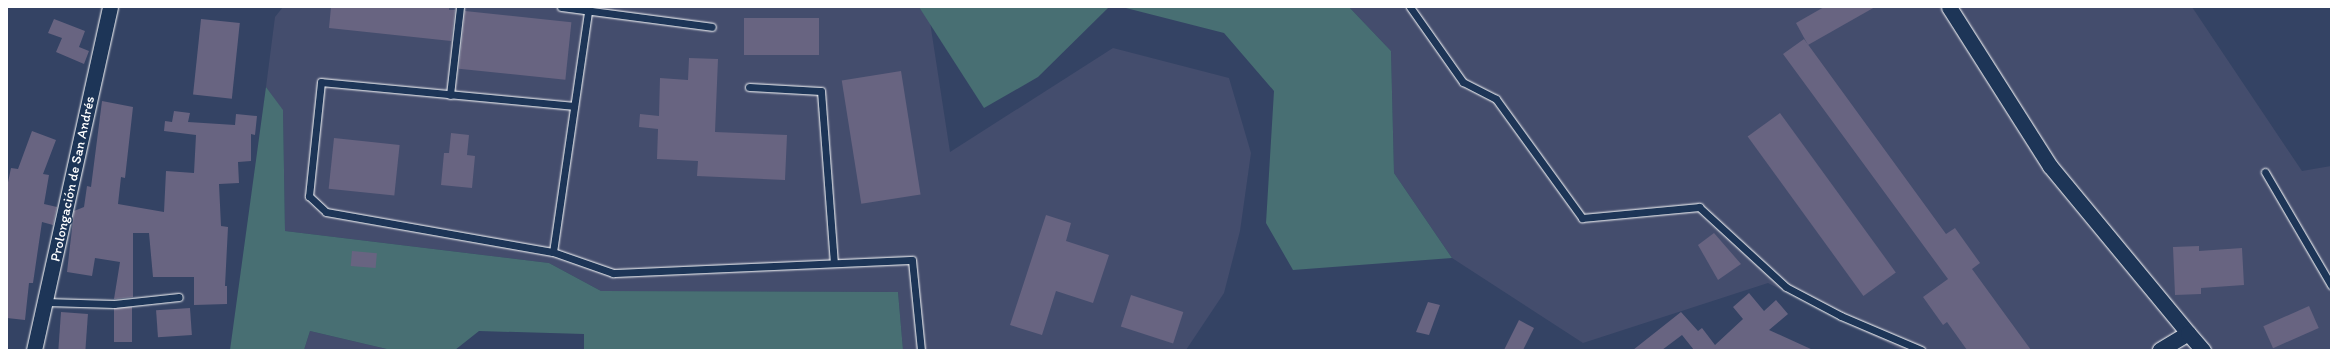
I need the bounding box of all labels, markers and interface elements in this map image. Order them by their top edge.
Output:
street label: Prolongación de San Andrés [47,95,99,263]

